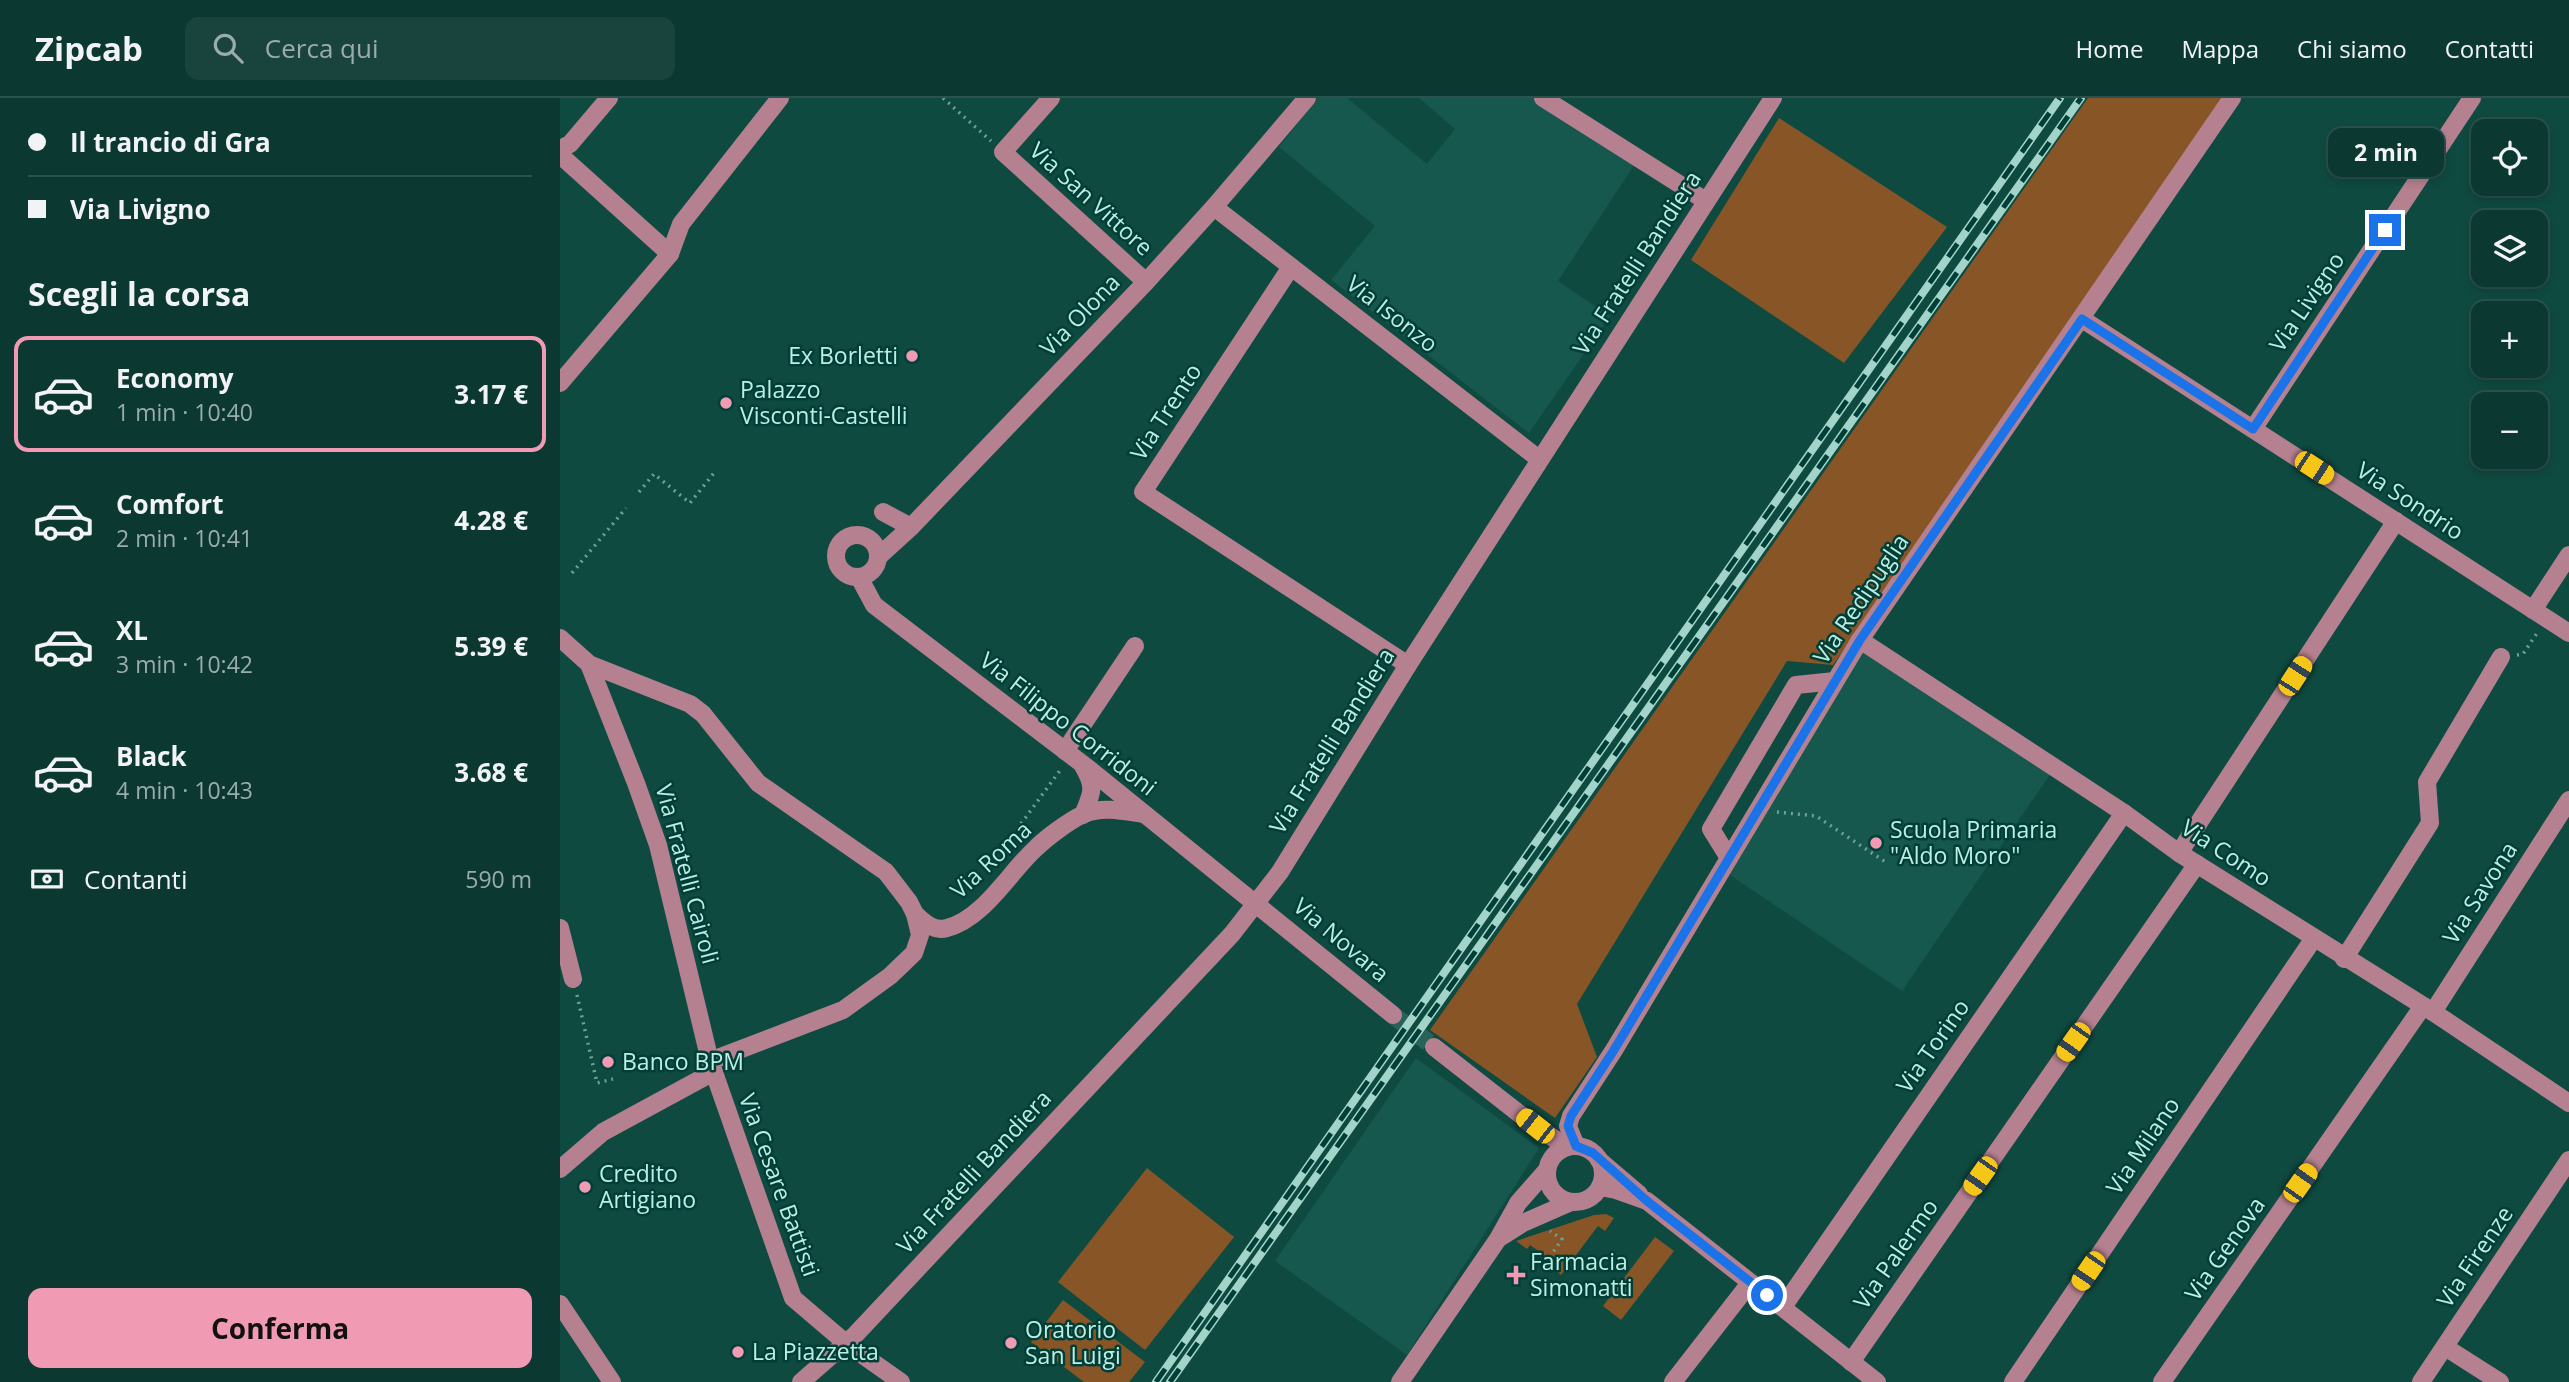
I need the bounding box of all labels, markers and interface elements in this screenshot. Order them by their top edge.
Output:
search box [185,17,675,80]
text: Zipcab [35,26,143,71]
icon: search [209,29,247,67]
text: Cerca qui [265,30,379,66]
text: Home [2076,32,2143,65]
text: Mappa [2181,32,2259,65]
text: Chi siamo [2297,32,2407,65]
text: Contatti [2445,32,2534,65]
map controls [2471,119,2548,469]
button: locate [2471,119,2548,196]
text: Il trancio di Gra [70,124,271,160]
callout: 2 min [2327,129,2443,178]
street label: Via San Vittore [1023,134,1160,262]
text: 2 min [2354,136,2418,168]
street label: Via Fratelli Bandiera [1565,164,1708,361]
text: Via Livigno [70,191,211,227]
button: layers [2471,210,2548,287]
route end [2369,214,2401,246]
street label: Via Livigno [2261,245,2351,358]
street label: Via Olona [1032,266,1126,362]
street label: Via Isonzo [1340,267,1445,359]
text: Scegli la corsa [28,272,250,315]
button: + [2471,301,2548,378]
place label: Ex Borletti [788,339,898,371]
marker: Ex Borletti [904,348,920,364]
street label: Via Trento [1122,357,1208,466]
text: Economy [116,360,234,396]
icon: car [32,363,95,426]
place label: Palazzo Visconti-Castelli [740,373,908,431]
text: 3.17 € [454,376,528,412]
button: − [2471,392,2548,469]
marker: Palazzo Visconti-Castelli [718,395,734,411]
text: 1 min · 10:40 [116,396,253,428]
car [2291,448,2338,488]
street label: Via Sondrio [2351,454,2470,547]
text: Comfort [116,486,223,522]
icon: car [32,489,95,552]
text: 4.28 € [454,502,528,538]
text: 2 min · 10:41 [116,522,253,554]
street label: Via Redipuglia [1805,527,1915,670]
text: XL [116,612,148,648]
icon: car [32,615,95,678]
text: 5.39 € [454,628,528,664]
street label: Via Fratelli Bandiera [1261,641,1401,840]
street label: Via Filippo Corridoni [974,644,1164,802]
text: 3 min · 10:42 [116,648,253,680]
car [2275,653,2316,699]
text: Black [116,738,187,774]
icon: car [32,741,95,804]
text: 3.68 € [454,754,528,790]
text: 4 min · 10:43 [116,774,253,806]
street label: Via Fratelli Cairoli [649,780,727,967]
street label: Via Como [2175,811,2278,893]
street label: Via Roma [943,813,1038,905]
place label: Scuola Primaria "Aldo Moro" [1890,813,2057,871]
marker: Scuola Primaria "Aldo Moro" [1868,835,1884,851]
street label: Via Savona [2434,835,2524,950]
icon: cash [28,860,66,898]
text: Contanti [84,861,187,897]
text: 590 m [465,863,532,895]
street label: Via Novara [1287,890,1396,989]
street label: Via Torino [1888,992,1976,1099]
car [2053,1019,2094,1065]
place label: Banco BPM [622,1045,744,1077]
marker: Banco BPM [600,1054,616,1070]
street label: Via Fratelli Bandiera [889,1082,1058,1260]
street label: Via Cesare Battisti [732,1089,828,1281]
street label: Via Milano [2098,1090,2187,1201]
car [1512,1105,1559,1147]
car [1960,1153,2001,1199]
place label: Credito Artigiano [599,1157,696,1215]
car [2280,1160,2321,1206]
marker: Credito Artigiano [577,1179,593,1195]
street label: Via Genova [2177,1190,2272,1307]
street label: Via Palermo [1845,1192,1945,1315]
street label: Via Firenze [2428,1199,2520,1314]
place label: Farmacia Simonatti [1530,1245,1633,1303]
car [2068,1248,2109,1294]
marker: Farmacia Simonatti [1508,1267,1524,1283]
route start [1751,1279,1783,1311]
button: Conferma [28,1288,532,1368]
place label: Oratorio San Luigi [1025,1313,1121,1371]
place label: La Piazzetta [752,1335,879,1367]
marker: Oratorio San Luigi [1003,1335,1019,1351]
marker: La Piazzetta [730,1344,746,1360]

